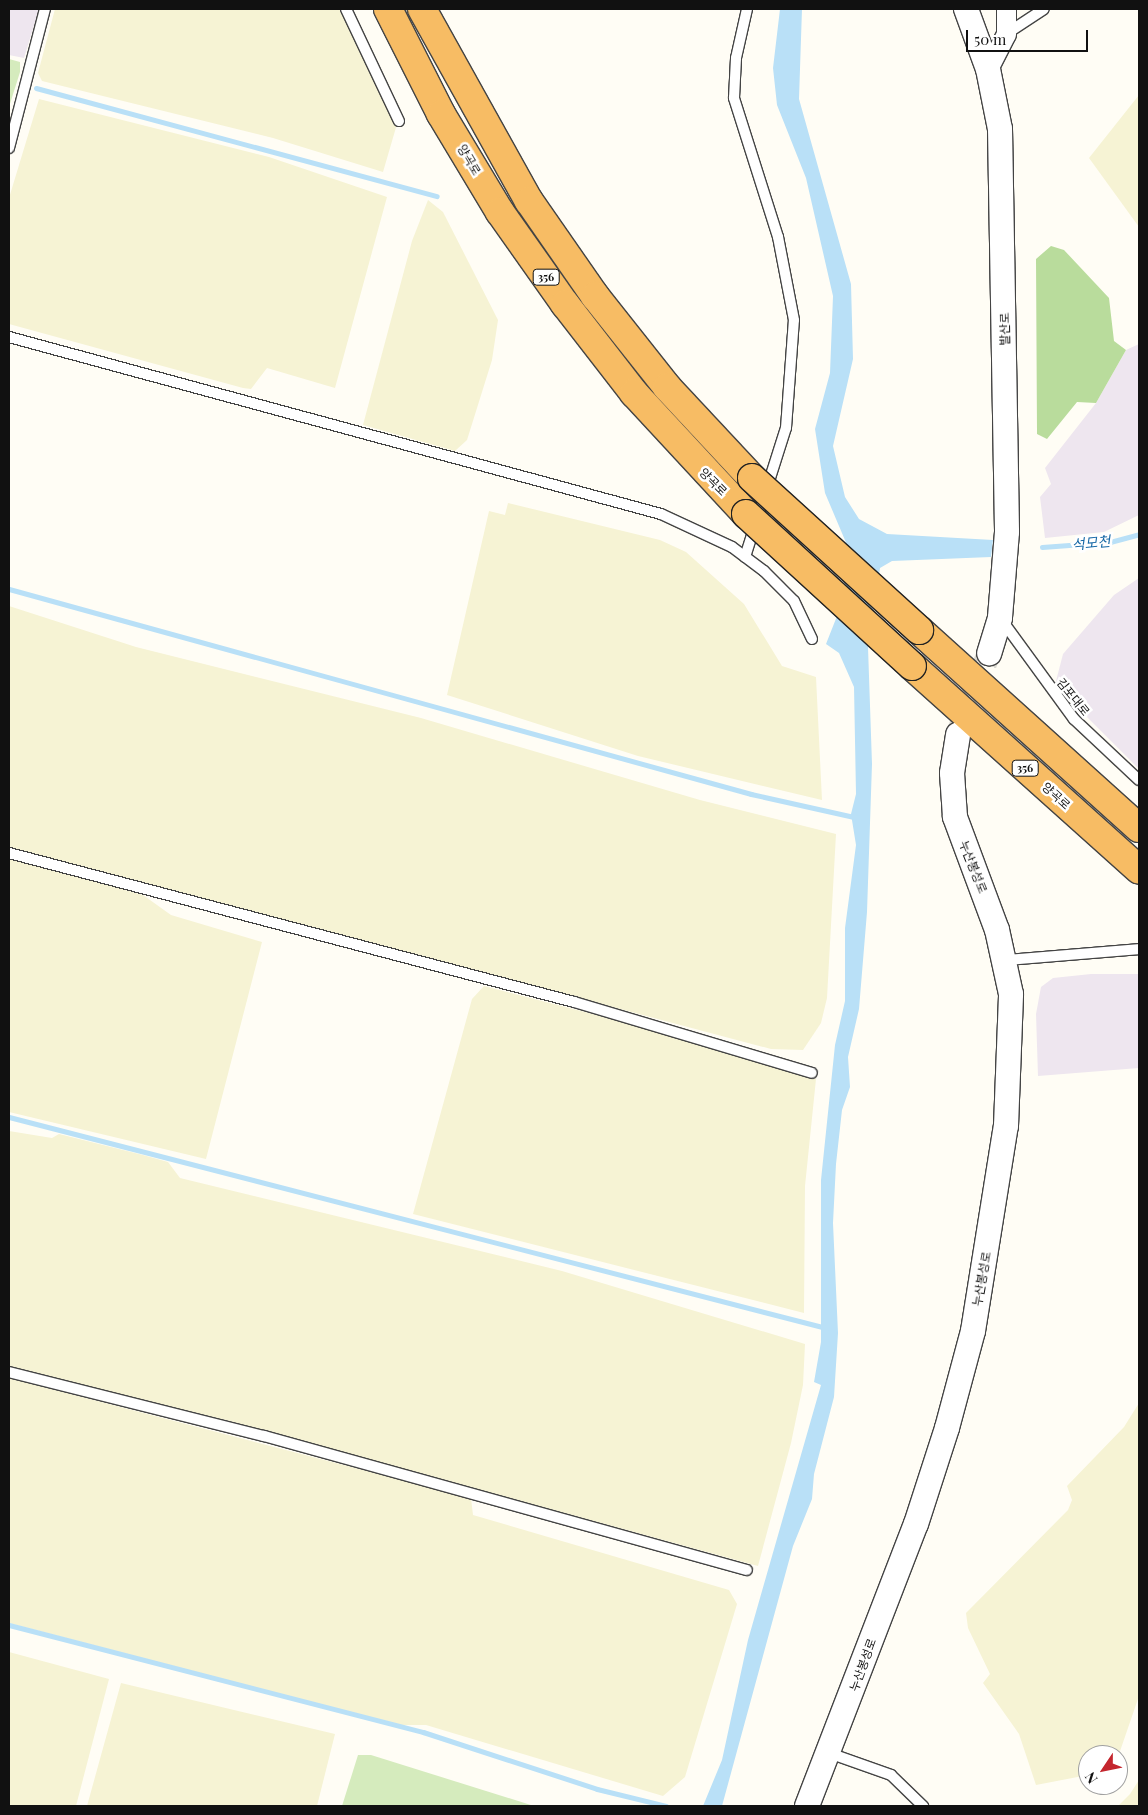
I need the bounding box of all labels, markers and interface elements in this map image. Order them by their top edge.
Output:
scale bar [968,20,1090,52]
text: 50 m [974,29,1006,49]
street label: 양곡로 [454,142,484,178]
road number: 356 [532,268,560,286]
street label: 발산로 [998,312,1012,346]
street label: 양곡로 [696,465,730,499]
water label: 석모천 [1071,533,1111,553]
street label: 김포대로 [1054,675,1092,719]
road number: 356 [1011,760,1039,776]
street label: 양곡로 [1039,780,1073,812]
street label: 누산봉성로 [956,839,990,895]
street label: 누산봉성로 [970,1251,994,1307]
street label: 누산봉성로 [847,1637,879,1693]
north arrow [1078,1745,1128,1795]
text: N [1080,1769,1102,1788]

